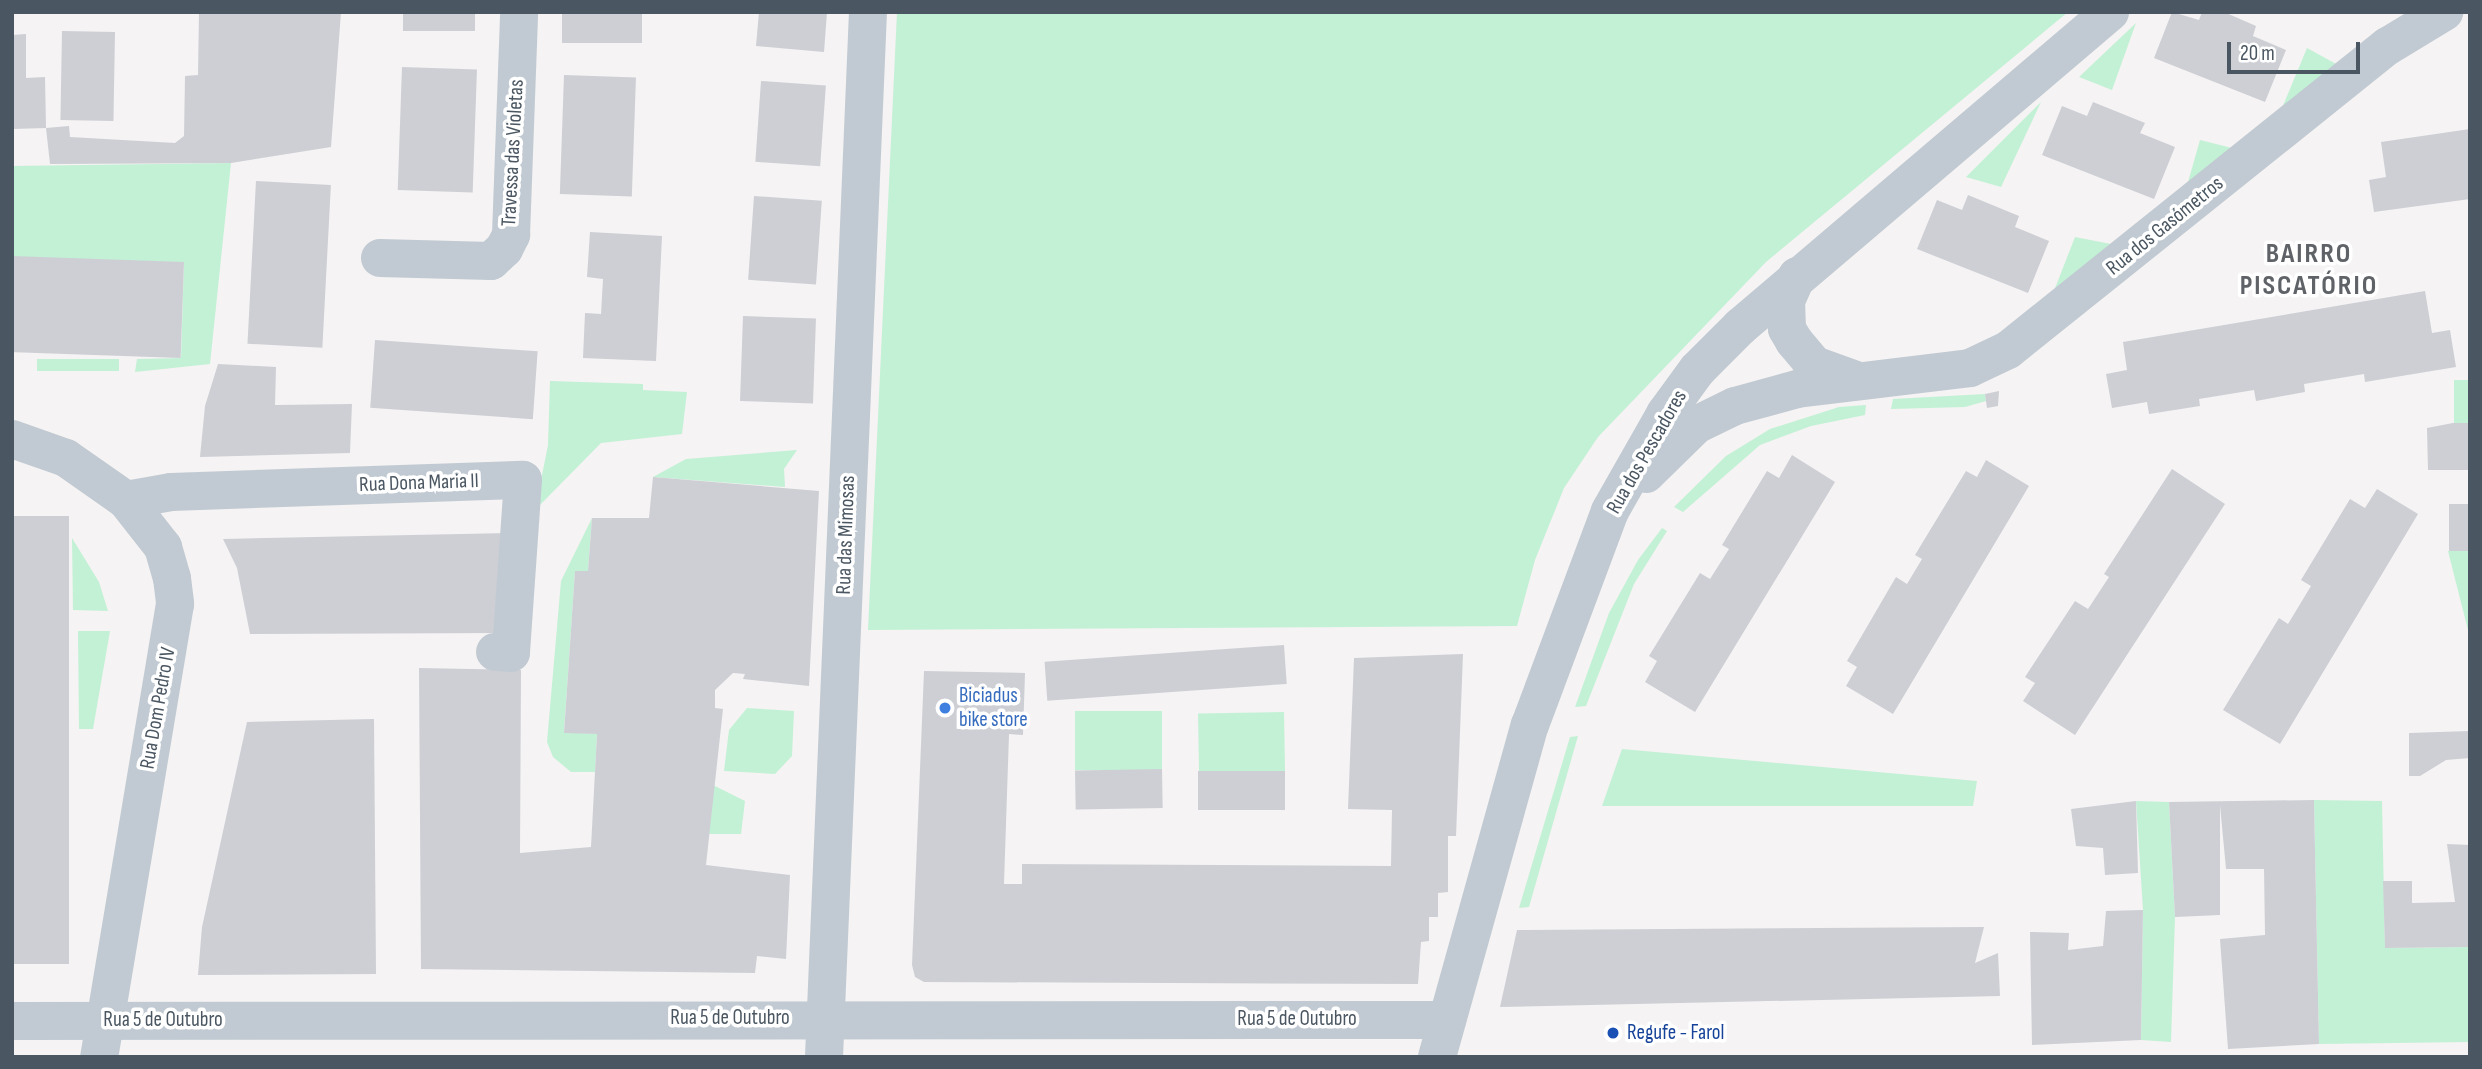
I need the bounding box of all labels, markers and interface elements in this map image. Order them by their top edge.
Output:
scale bar [2230,28,2363,72]
text: 20 m [2240,41,2275,66]
street label: Travessa das Violetas [497,79,529,227]
street label: Rua dos Gasómetros [2101,171,2229,281]
district label: BAIRRO PISCATÓRIO [2241,237,2377,303]
street label: Rua dos Pescadores [1601,386,1693,518]
street label: Rua Dona Maria II [359,468,479,498]
street label: Rua das Mimosas [831,475,861,595]
street label: Rua Dom Pedro IV [135,645,181,771]
place label: Biciadus bike store [959,683,1028,733]
marker: Biciadus bike store [937,700,953,716]
street label: Rua 5 de Outubro [670,1005,790,1031]
street label: Rua 5 de Outubro [1237,1006,1357,1032]
street label: Rua 5 de Outubro [103,1007,223,1033]
place label: Regufe - Farol [1627,1020,1724,1046]
marker: Regufe - Farol [1605,1025,1621,1041]

